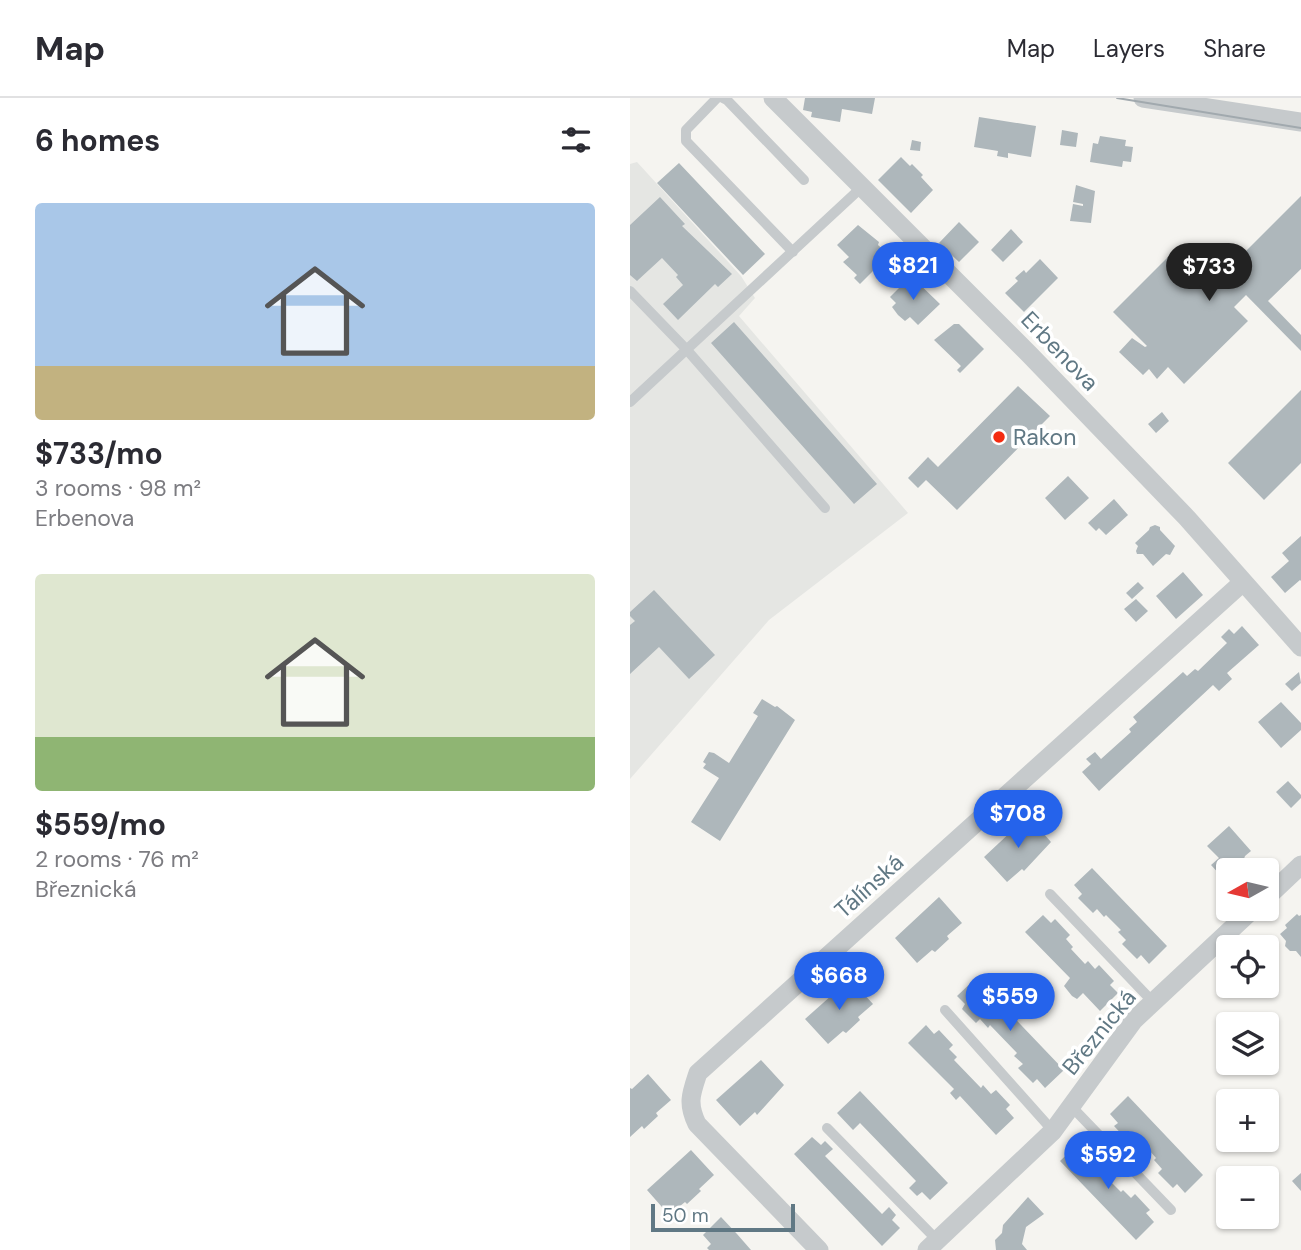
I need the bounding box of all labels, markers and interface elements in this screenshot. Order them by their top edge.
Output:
text: Map [35,27,105,70]
text: Map [1007,33,1055,64]
text: Layers [1093,33,1165,64]
text: Share [1203,33,1266,64]
text: 6 homes [35,121,160,160]
icon: filters [557,121,595,159]
pin: $821 [872,242,954,302]
pin: $733 [1168,244,1250,303]
icon: home [252,248,378,374]
text: $821 [888,250,938,280]
text: $733 [1182,251,1236,281]
street label: Erbenova [1015,305,1105,397]
place label: Rakon [1013,422,1076,452]
marker: Rakon [991,429,1007,445]
text: $733/mo [35,434,163,473]
text: 3 rooms · 98 m² [35,473,201,503]
text: Erbenova [35,503,134,533]
icon: home [252,619,378,745]
pin: $708 [977,790,1059,850]
text: $708 [990,798,1046,828]
text: $559/mo [35,805,166,844]
text: 2 rooms · 76 m² [35,844,199,874]
street label: Tálínská [828,847,910,925]
north arrow [1216,858,1279,920]
map controls [1216,858,1279,1229]
text: Březnická [35,874,136,904]
button: locate [1216,935,1279,998]
pin: $668 [798,953,880,1012]
text: $668 [810,960,868,990]
pin: $559 [969,974,1051,1033]
text: $559 [982,981,1038,1011]
street label: Březnická [1055,983,1143,1081]
button: layers [1216,1012,1279,1075]
button: + [1216,1089,1279,1152]
pin: $592 [1067,1132,1149,1191]
text: $592 [1080,1139,1136,1169]
button: − [1216,1166,1279,1229]
scale bar [651,1201,794,1233]
text: 50 m [662,1203,709,1228]

